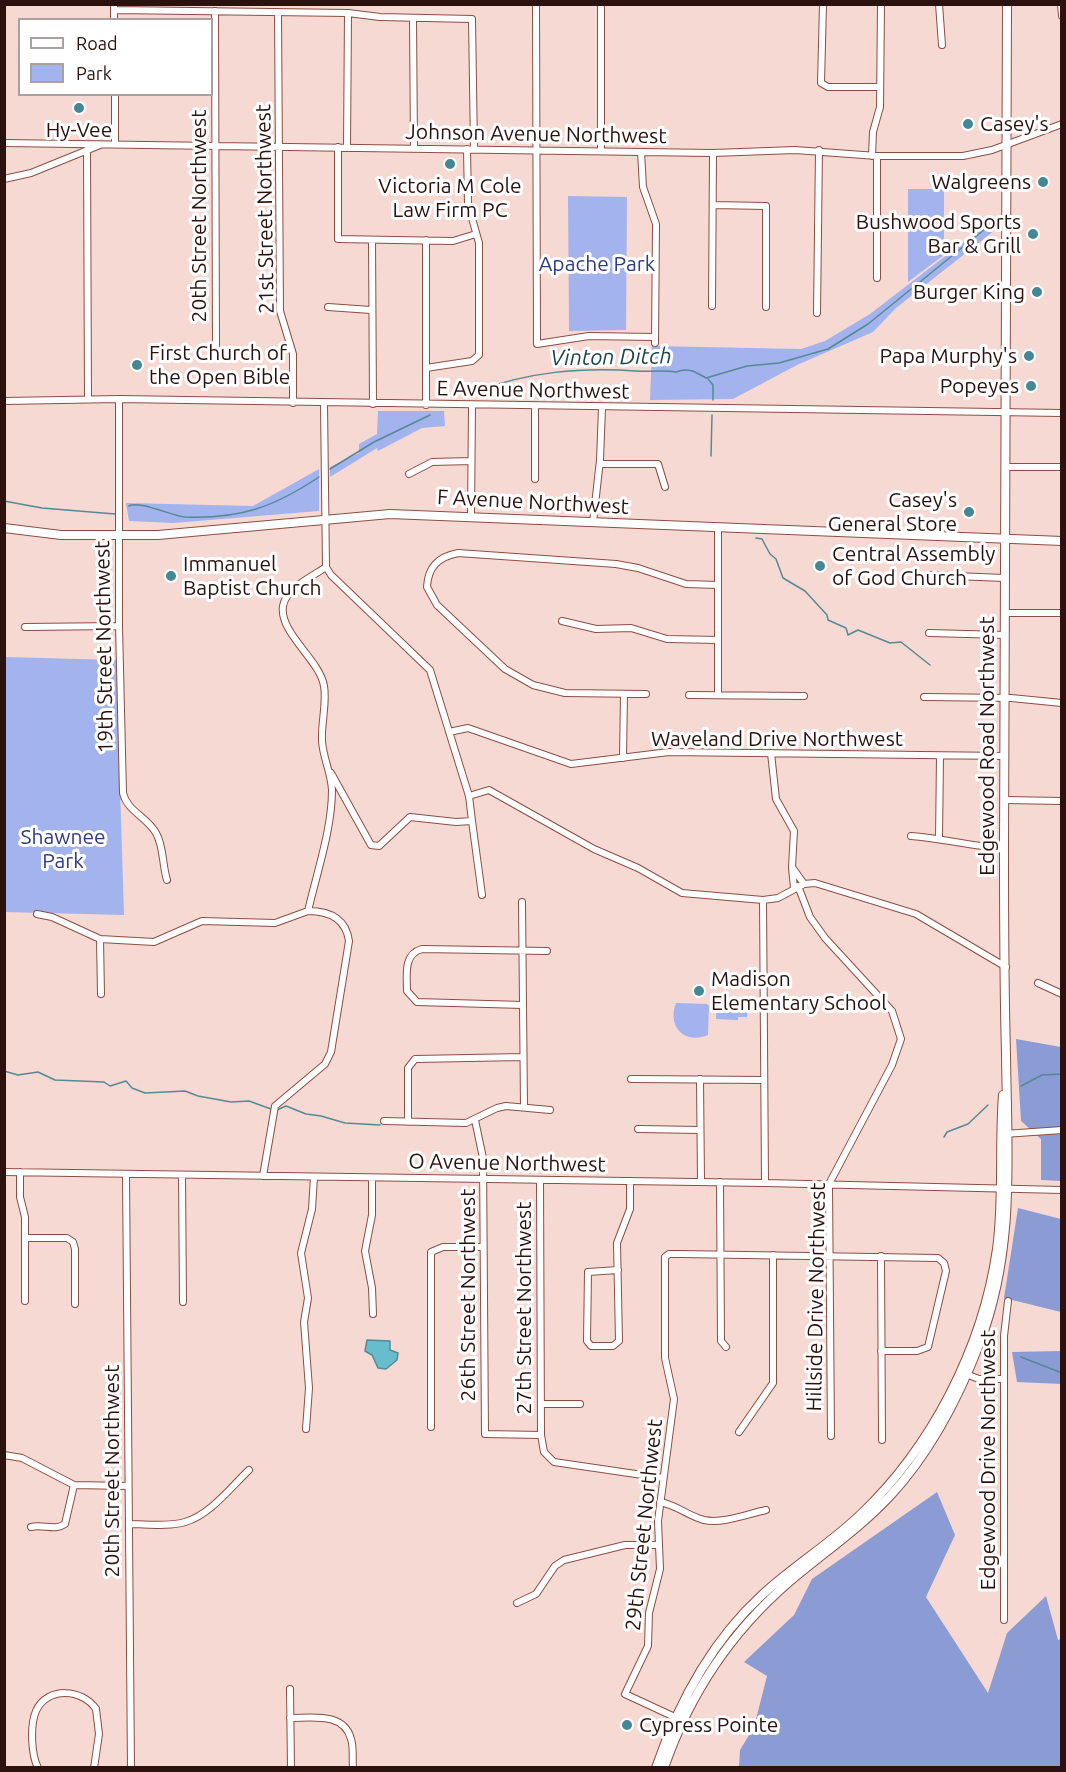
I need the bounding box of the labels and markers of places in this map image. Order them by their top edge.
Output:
marker: Hy-Vee [72,101,86,115]
place label: Casey's [980,111,1049,137]
place label: Hy-Vee [46,117,112,143]
marker: Casey's [961,117,975,131]
marker: Victoria M Cole Law Firm PC [443,157,457,171]
place label: Walgreens [931,169,1031,195]
place label: Victoria M Cole Law Firm PC [378,173,522,223]
marker: Walgreens [1036,175,1050,189]
place label: Bushwood Sports Bar & Grill [856,209,1021,259]
marker: Bushwood Sports Bar & Grill [1026,227,1040,241]
place label: Burger King [913,279,1025,305]
marker: Burger King [1030,285,1044,299]
place label: First Church of the Open Bible [149,340,290,390]
place label: Papa Murphy's [879,343,1017,369]
marker: Papa Murphy's [1022,349,1036,363]
marker: First Church of the Open Bible [130,358,144,372]
place label: Popeyes [940,373,1019,399]
marker: Popeyes [1024,379,1038,393]
place label: Casey's General Store [828,487,957,537]
marker: Casey's General Store [962,505,976,519]
place label: Central Assembly of God Church [832,541,995,591]
place label: Immanuel Baptist Church [183,551,321,601]
marker: Central Assembly of God Church [813,559,827,573]
marker: Immanuel Baptist Church [164,569,178,583]
place label: Madison Elementary School [711,966,887,1016]
marker: Madison Elementary School [692,984,706,998]
place label: Cypress Pointe [639,1712,778,1738]
marker: Cypress Pointe [620,1718,634,1732]

